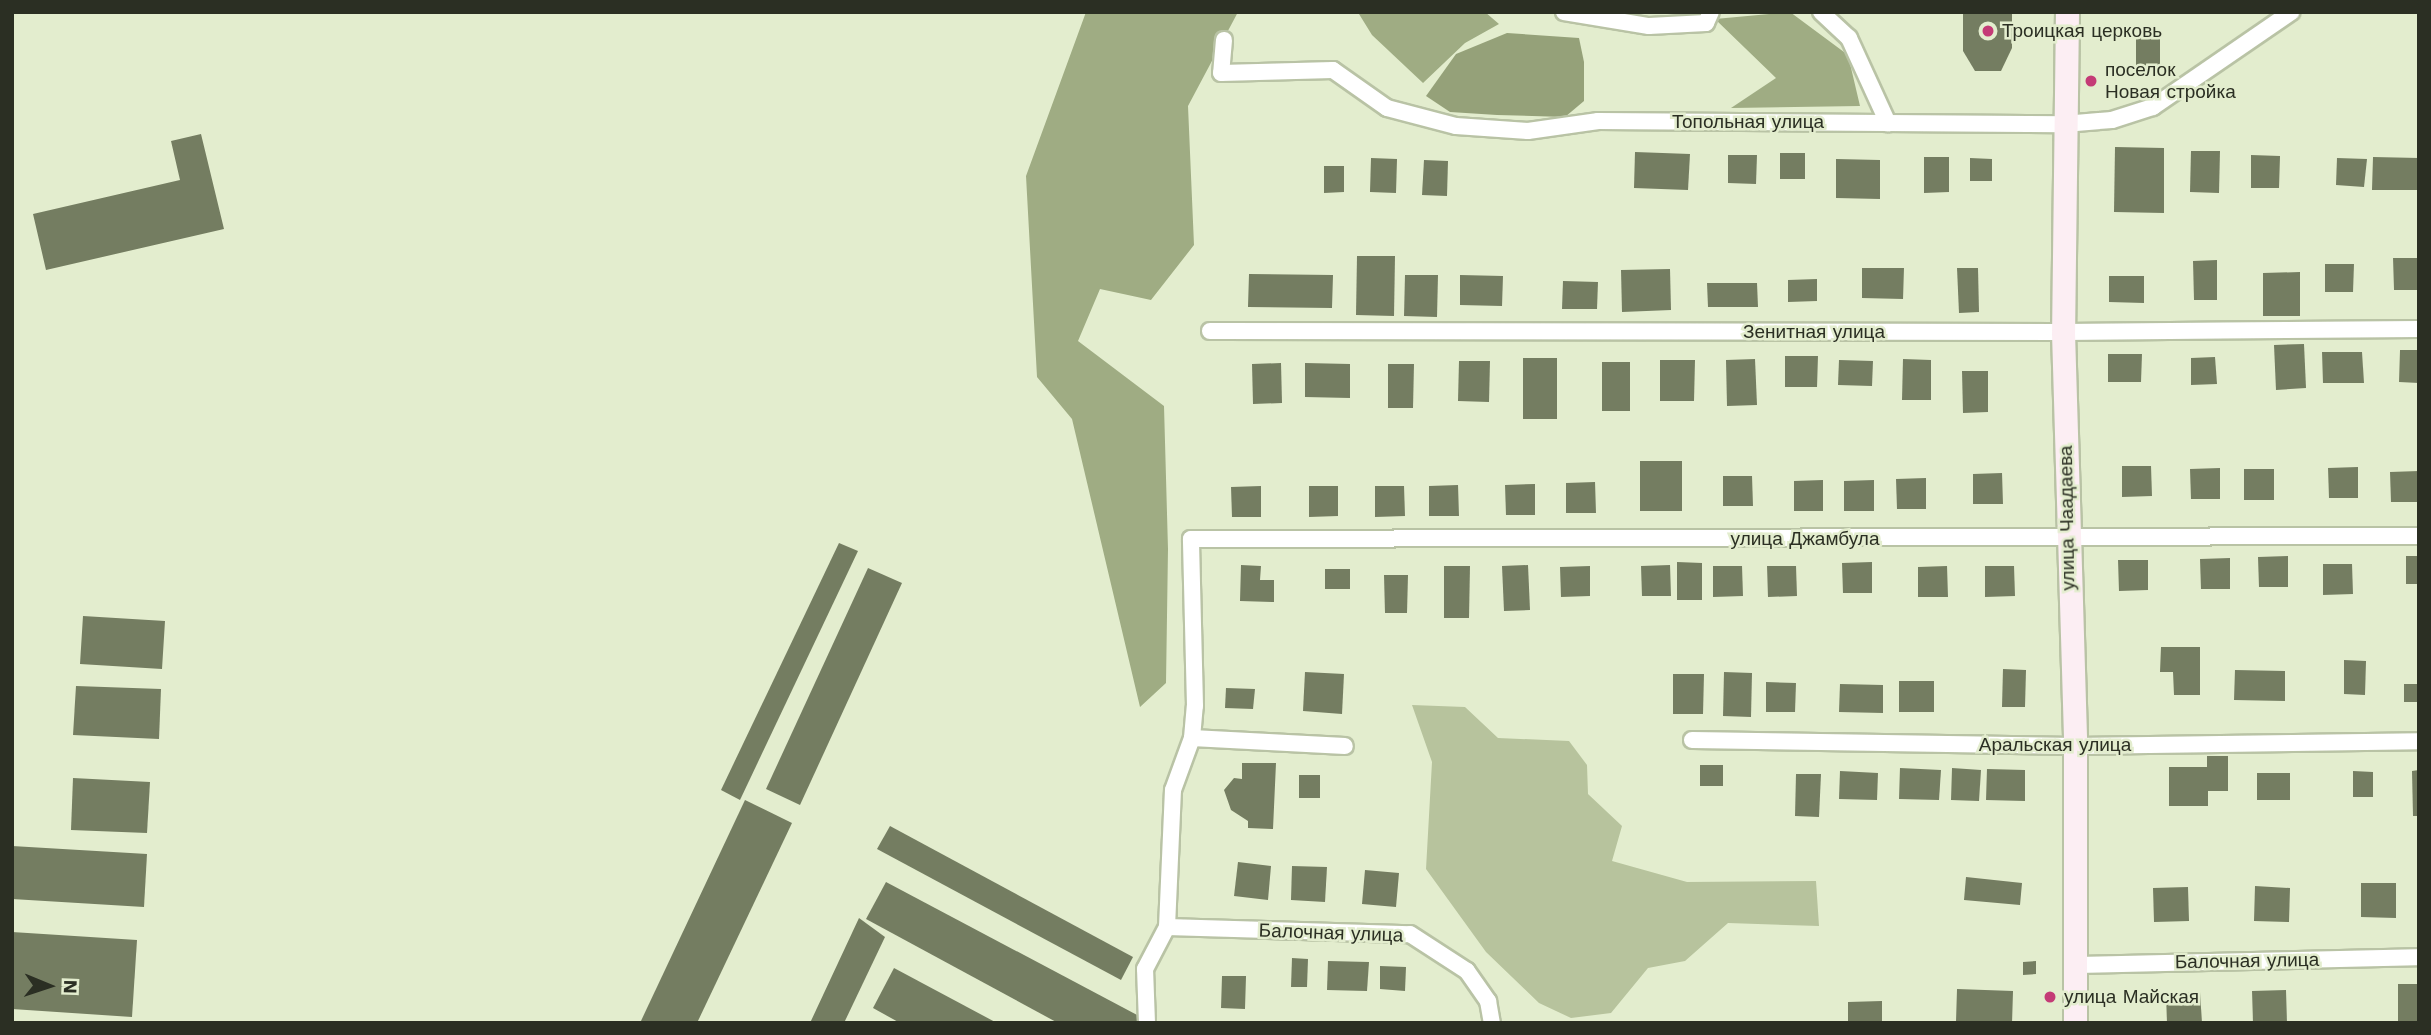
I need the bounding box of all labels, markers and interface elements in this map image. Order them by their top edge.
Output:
place label: Троицкая церковь [2002,20,2162,42]
marker: Троицкая церковь [1980,23,1996,39]
place label: поселок Новая стройка [2105,59,2236,103]
marker: поселок Новая стройка [2083,73,2099,89]
street label: Топольная улица [1672,111,1824,133]
street label: Зенитная улица [1743,321,1885,343]
street label: улица Чаадаева [2054,445,2080,591]
street label: улица Джамбула [1731,528,1879,550]
street label: Аральская улица [1979,734,2131,756]
street label: Балочная улица [1258,919,1404,947]
street label: Балочная улица [2175,948,2319,974]
north arrow [14,951,84,1021]
text: N [59,979,82,994]
place label: улица Майская [2064,986,2199,1008]
marker: улица Майская [2042,989,2058,1005]

